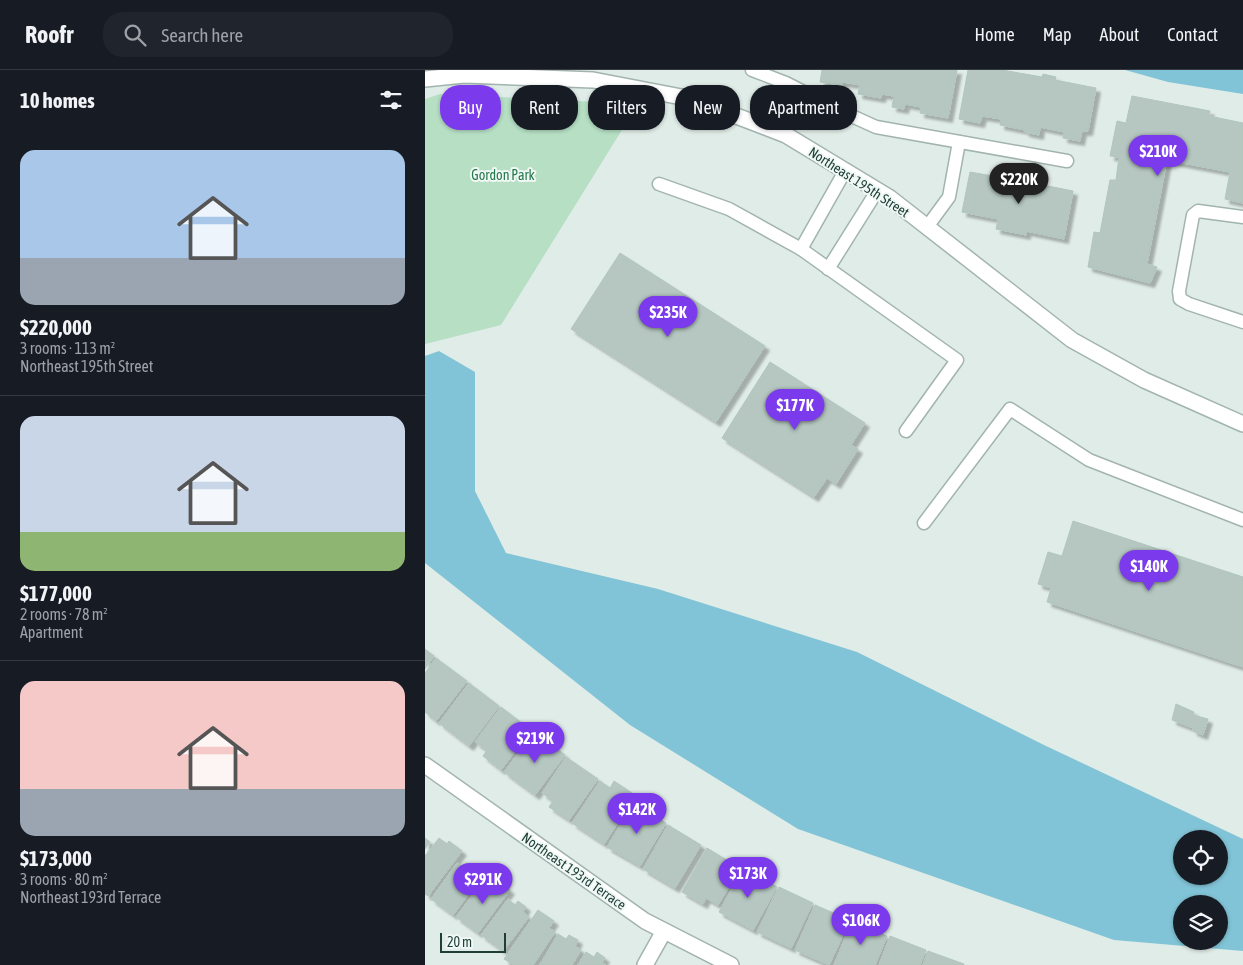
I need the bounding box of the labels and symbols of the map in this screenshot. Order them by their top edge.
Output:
pin: $210K [1123,134,1193,177]
street label: Northeast 195th Street [806,144,912,220]
pin: $220K [984,162,1054,205]
park label: Gordon Park [471,167,535,183]
pin: $235K [633,296,703,338]
pin: $177K [760,388,830,431]
pin: $140K [1114,550,1184,592]
pin: $219K [500,722,570,764]
pin: $142K [602,792,672,835]
street label: Northeast 193rd Terrace [519,829,629,913]
pin: $173K [713,856,783,899]
pin: $291K [448,862,518,905]
pin: $106K [826,904,896,946]
scale bar [440,930,506,953]

